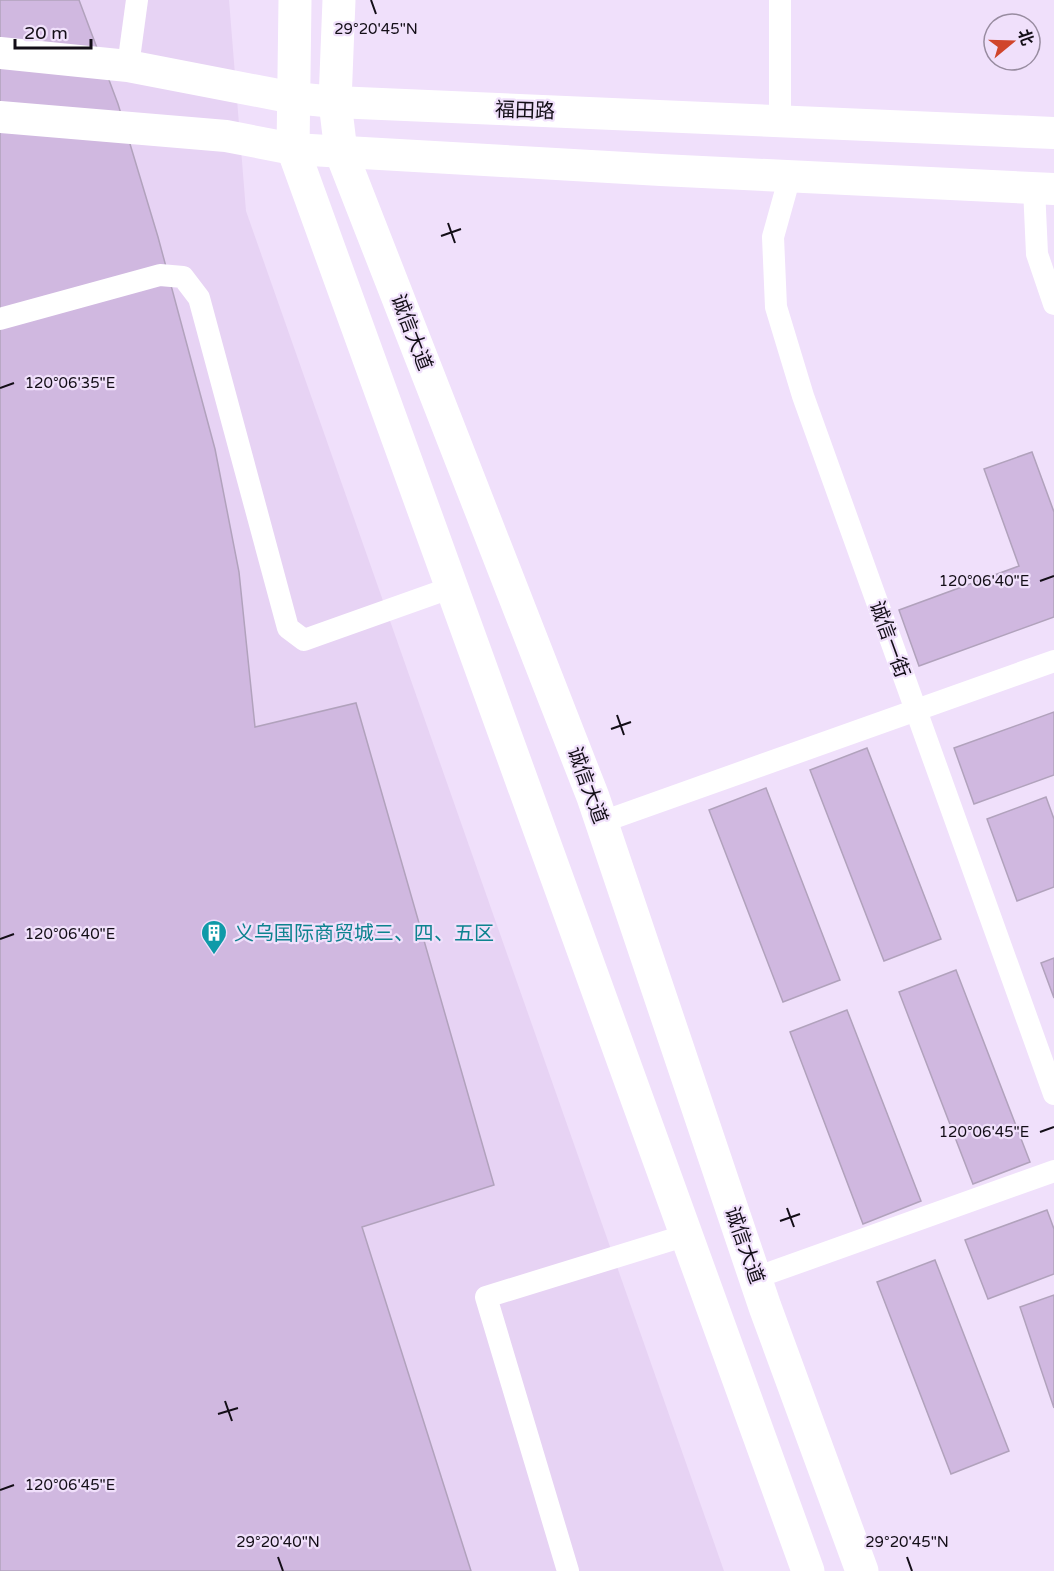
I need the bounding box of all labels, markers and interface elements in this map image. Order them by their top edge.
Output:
scale bar [15,12,92,50]
north arrow [982,12,1042,72]
text: 29°20'45"N [334,20,418,38]
text: 20 m [24,22,68,44]
text: 北 [1013,27,1037,48]
street label: 福田路 [495,98,555,124]
street label: 诚信大道 [386,291,437,374]
text: 120°06'35"E [25,374,115,392]
text: 120°06'40"E [939,572,1029,590]
street label: 诚信一街 [864,598,914,681]
street label: 诚信大道 [562,744,612,827]
building icon: 义乌国际商贸城三、四、五区 [199,918,229,956]
place label: 义乌国际商贸城三、四、五区 [234,922,494,946]
text: 120°06'40"E [25,925,115,943]
text: 120°06'45"E [939,1123,1029,1141]
street label: 诚信大道 [720,1204,768,1287]
text: 120°06'45"E [25,1476,115,1494]
text: 29°20'40"N [236,1533,320,1551]
text: 29°20'45"N [865,1533,949,1551]

